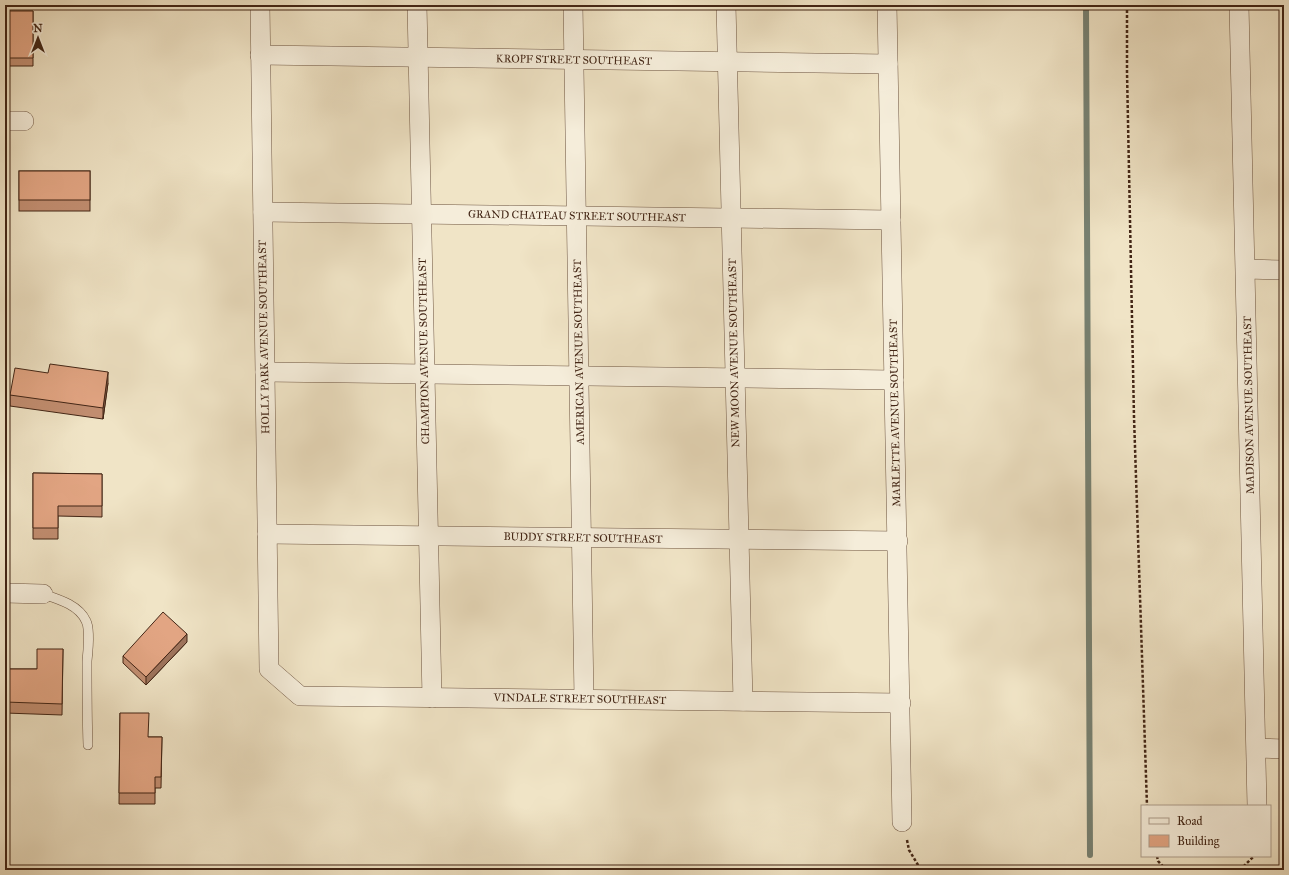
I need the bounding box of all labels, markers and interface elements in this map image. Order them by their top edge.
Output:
north arrow [18,18,58,58]
text: N [33,22,43,35]
street label: KROPF STREET SOUTHEAST [496,52,653,68]
street label: GRAND CHATEAU STREET SOUTHEAST [468,208,686,224]
street label: HOLLY PARK AVENUE SOUTHEAST [256,239,272,434]
street label: CHAMPION AVENUE SOUTHEAST [416,257,432,444]
street label: NEW MOON AVENUE SOUTHEAST [726,258,742,448]
street label: AMERICAN AVENUE SOUTHEAST [571,259,587,446]
street label: MADISON AVENUE SOUTHEAST [1241,315,1257,494]
street label: MARLETTE AVENUE SOUTHEAST [887,319,903,507]
street label: BUDDY STREET SOUTHEAST [503,530,663,546]
street label: VINDALE STREET SOUTHEAST [493,691,667,707]
legend [1141,805,1271,857]
text: Road [1177,814,1203,828]
text: Building [1177,834,1220,849]

